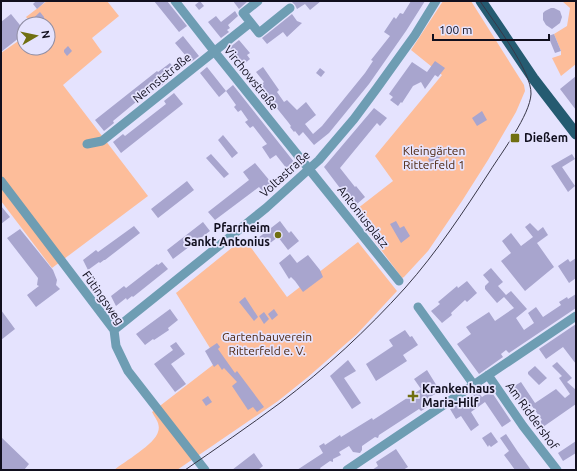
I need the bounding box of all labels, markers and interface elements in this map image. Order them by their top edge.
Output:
north arrow [16,16,56,56]
scale bar [433,16,549,42]
text: 100 m [439,23,472,36]
text: N [39,29,52,39]
street label: Virchowstraße [222,43,281,112]
street label: Nernststraße [130,50,193,105]
place label: Dießem [524,131,568,144]
marker: Dießem [509,132,521,144]
park label: Kleingärten Ritterfeld 1 [403,144,465,171]
street label: Voltastraße [257,148,312,199]
street label: Antoniusplatz [335,183,392,251]
place label: Pfarrheim Sankt Antonius [184,221,270,248]
marker: Pfarrheim Sankt Antonius [273,230,283,240]
street label: Fütingsweg [80,268,127,327]
park label: Gartenbauverein Ritterfeld e. V. [222,330,312,357]
street label: Am Riddershof [504,379,561,452]
place label: Krankenhaus Maria-Hilf [422,382,495,409]
marker: Krankenhaus Maria-Hilf [407,390,419,402]

